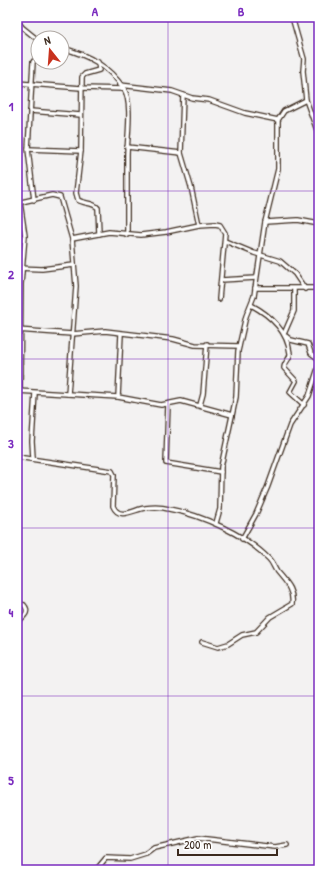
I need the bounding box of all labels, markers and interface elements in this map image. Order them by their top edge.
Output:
text: A [92,2,99,20]
text: B [238,2,245,20]
north arrow [30,30,70,70]
text: N [42,33,52,48]
text: 1 [9,97,14,115]
text: 2 [8,265,15,283]
text: 3 [8,434,14,452]
text: 4 [9,603,14,621]
text: 5 [8,771,14,789]
scale bar [178,831,277,857]
text: 200 m [184,836,211,853]

